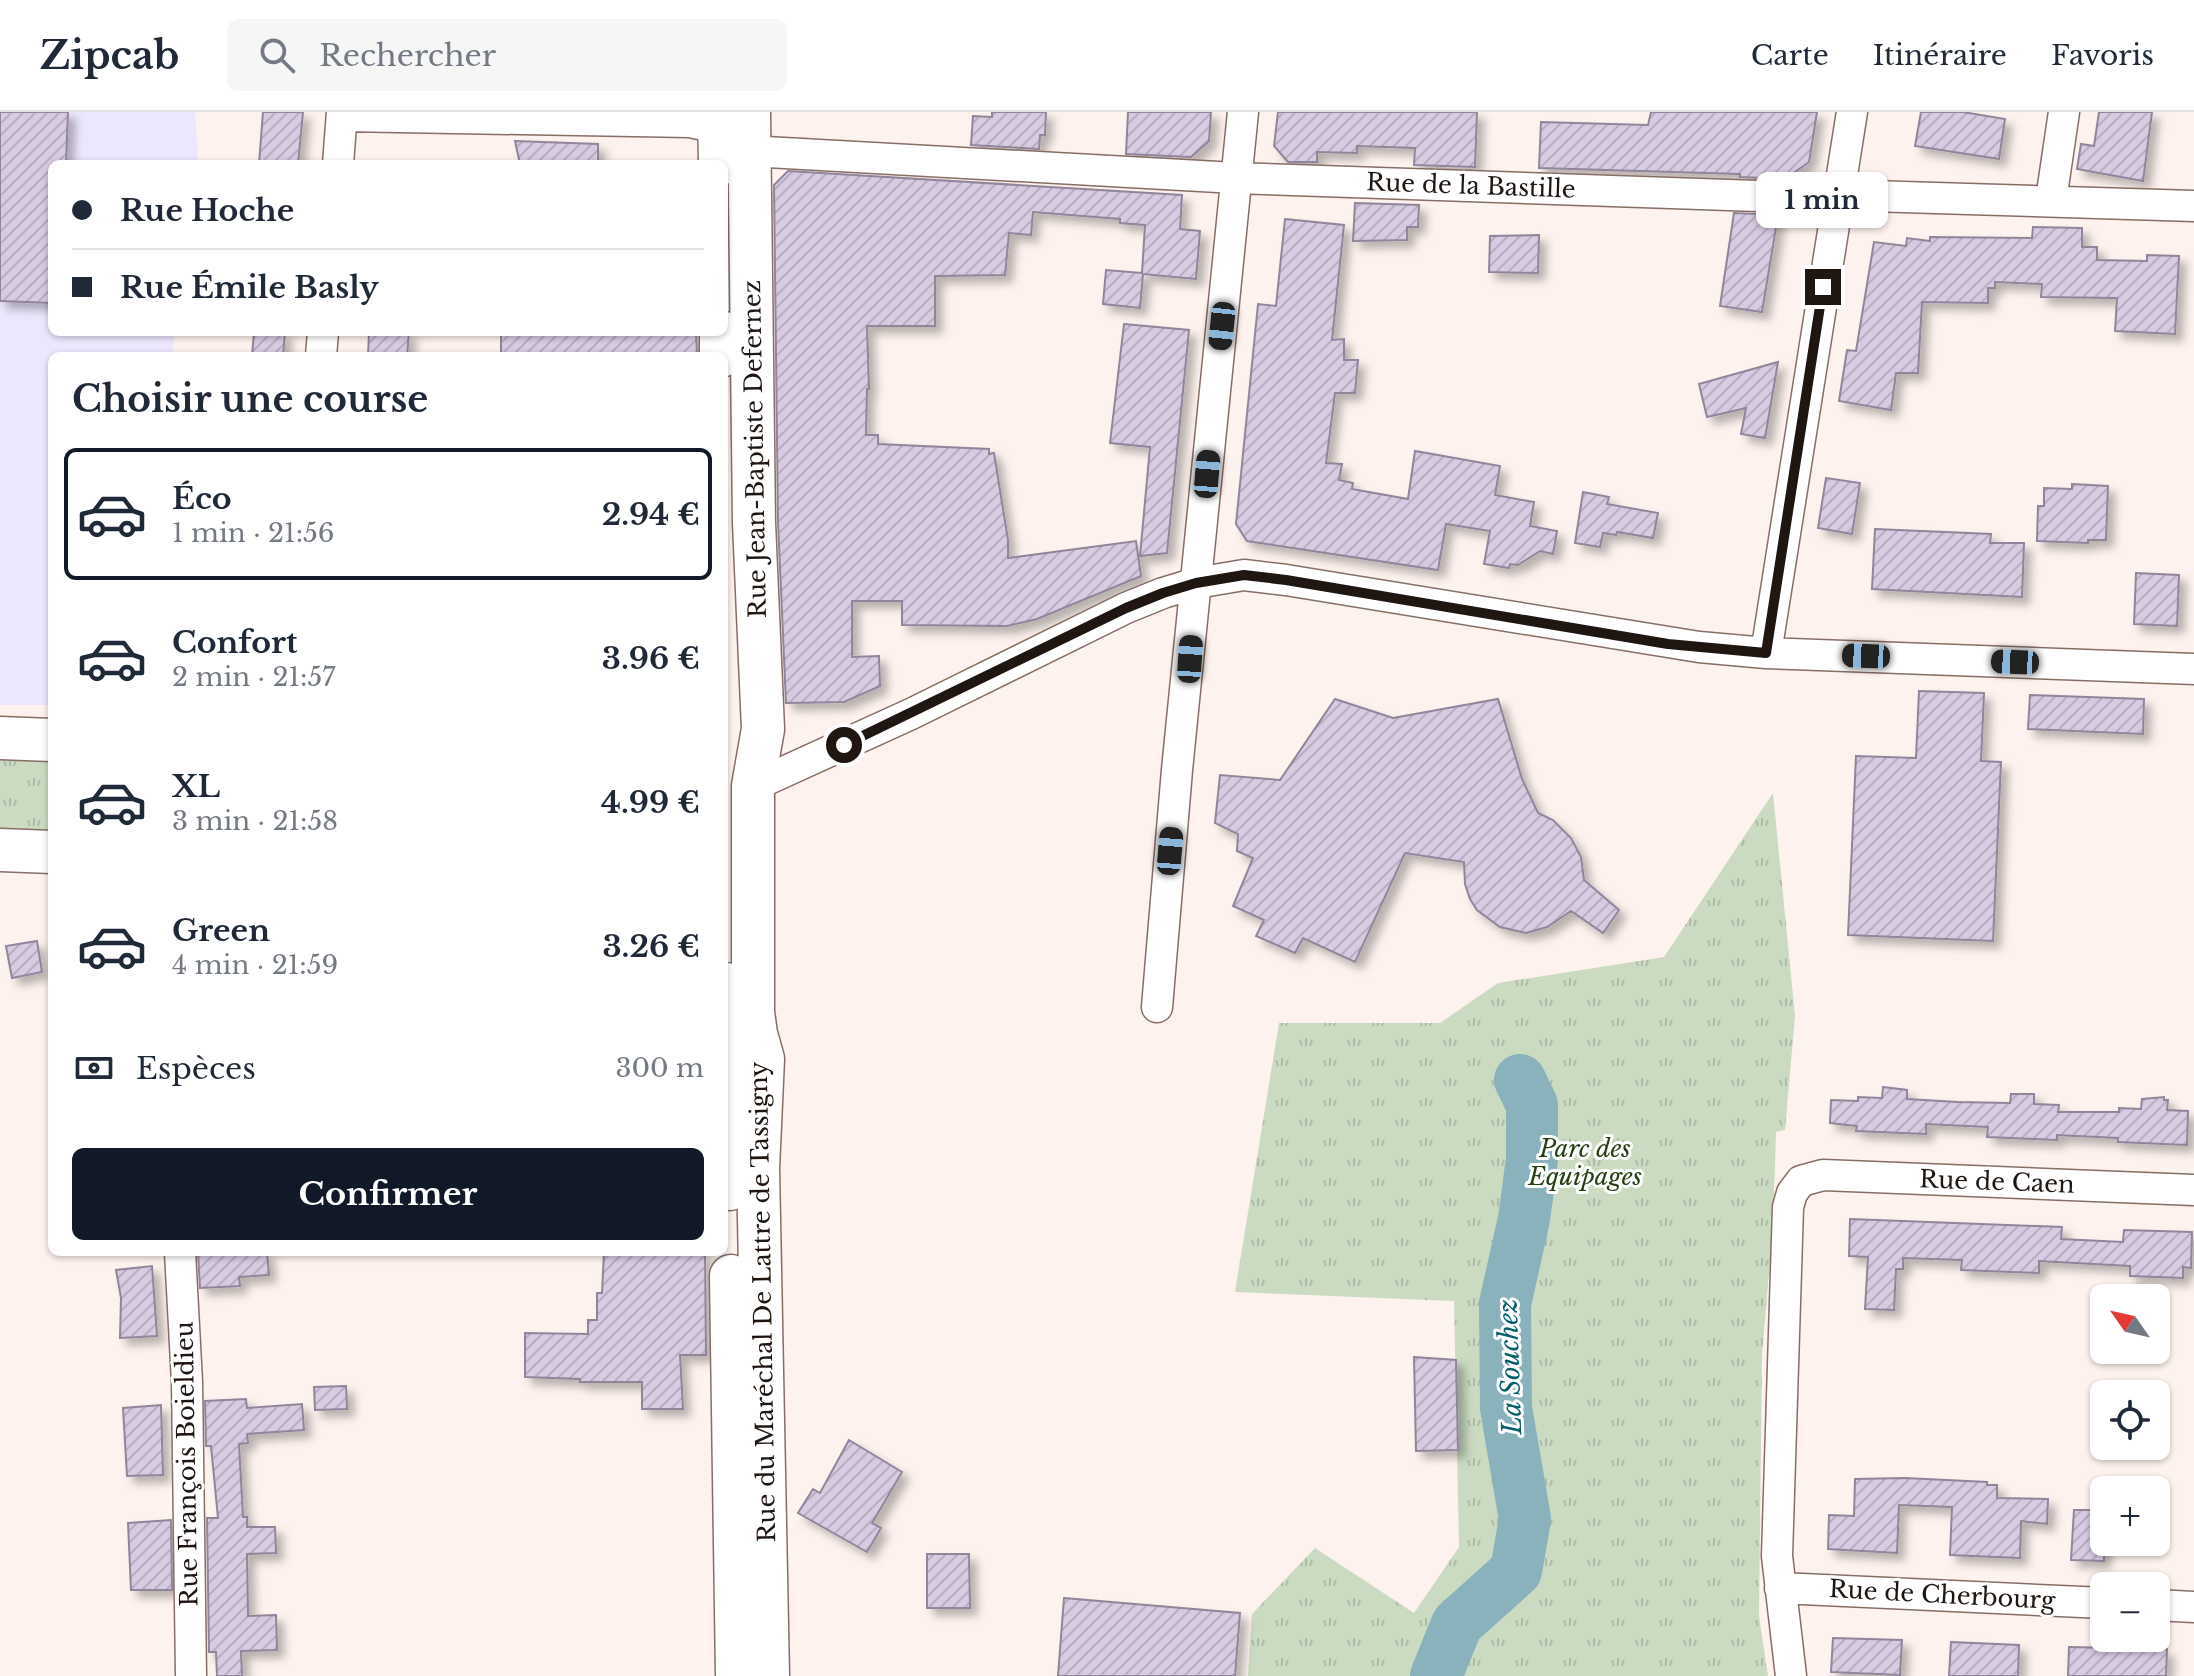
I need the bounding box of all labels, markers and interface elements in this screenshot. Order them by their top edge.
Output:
search box [227,19,787,91]
text: Zipcab [40,32,179,79]
icon: search [255,33,299,77]
text: Rechercher [319,37,496,74]
text: Carte [1751,38,1829,73]
text: Itinéraire [1873,38,2007,73]
text: Favoris [2051,38,2154,73]
street label: Rue de la Bastille [1366,167,1576,204]
callout: 1 min [1757,171,1889,227]
text: 1 min [1784,184,1860,216]
text: Rue Hoche [120,192,294,229]
text: Rue Émile Basly [120,269,379,306]
route end [1805,269,1841,305]
street label: Rue Jean-Baptiste Defernez [737,280,772,618]
car [1208,301,1236,351]
text: Choisir une course [72,377,428,422]
car [1193,449,1221,499]
icon: car [76,478,148,550]
text: Éco [172,480,232,517]
text: 2.94 € [602,496,700,533]
text: 1 min · 21:56 [172,517,335,549]
icon: car [76,622,148,694]
text: Confort [172,624,297,661]
car [1176,634,1204,684]
text: 3.96 € [602,640,700,677]
car [1842,643,1890,669]
car [1991,649,2039,675]
text: 2 min · 21:57 [172,661,335,693]
route start [826,727,862,763]
icon: car [76,766,148,838]
text: XL [172,768,220,805]
text: 4.99 € [601,784,700,821]
text: 3 min · 21:58 [172,805,338,837]
car [1156,826,1184,876]
icon: car [76,910,148,982]
text: Green [172,912,270,949]
text: 3.26 € [603,928,700,965]
text: 4 min · 21:59 [172,949,338,981]
icon: cash [72,1046,116,1090]
text: Espèces [136,1050,256,1087]
text: 300 m [615,1052,704,1084]
street label: Rue du Maréchal De Lattre de Tassigny [744,1061,781,1543]
park label: Parc des Equipages [1527,1134,1642,1191]
button: Confirmer [72,1148,704,1240]
street label: Rue de Caen [1919,1164,2075,1199]
north arrow [2090,1284,2170,1364]
map controls [2090,1284,2170,1652]
water label: La Souchez [1492,1299,1528,1436]
street label: Rue François Boieldieu [170,1321,203,1607]
button: locate [2090,1380,2170,1460]
button: + [2090,1476,2170,1556]
button: − [2090,1572,2170,1652]
street label: Rue de Cherbourg [1828,1574,2057,1615]

